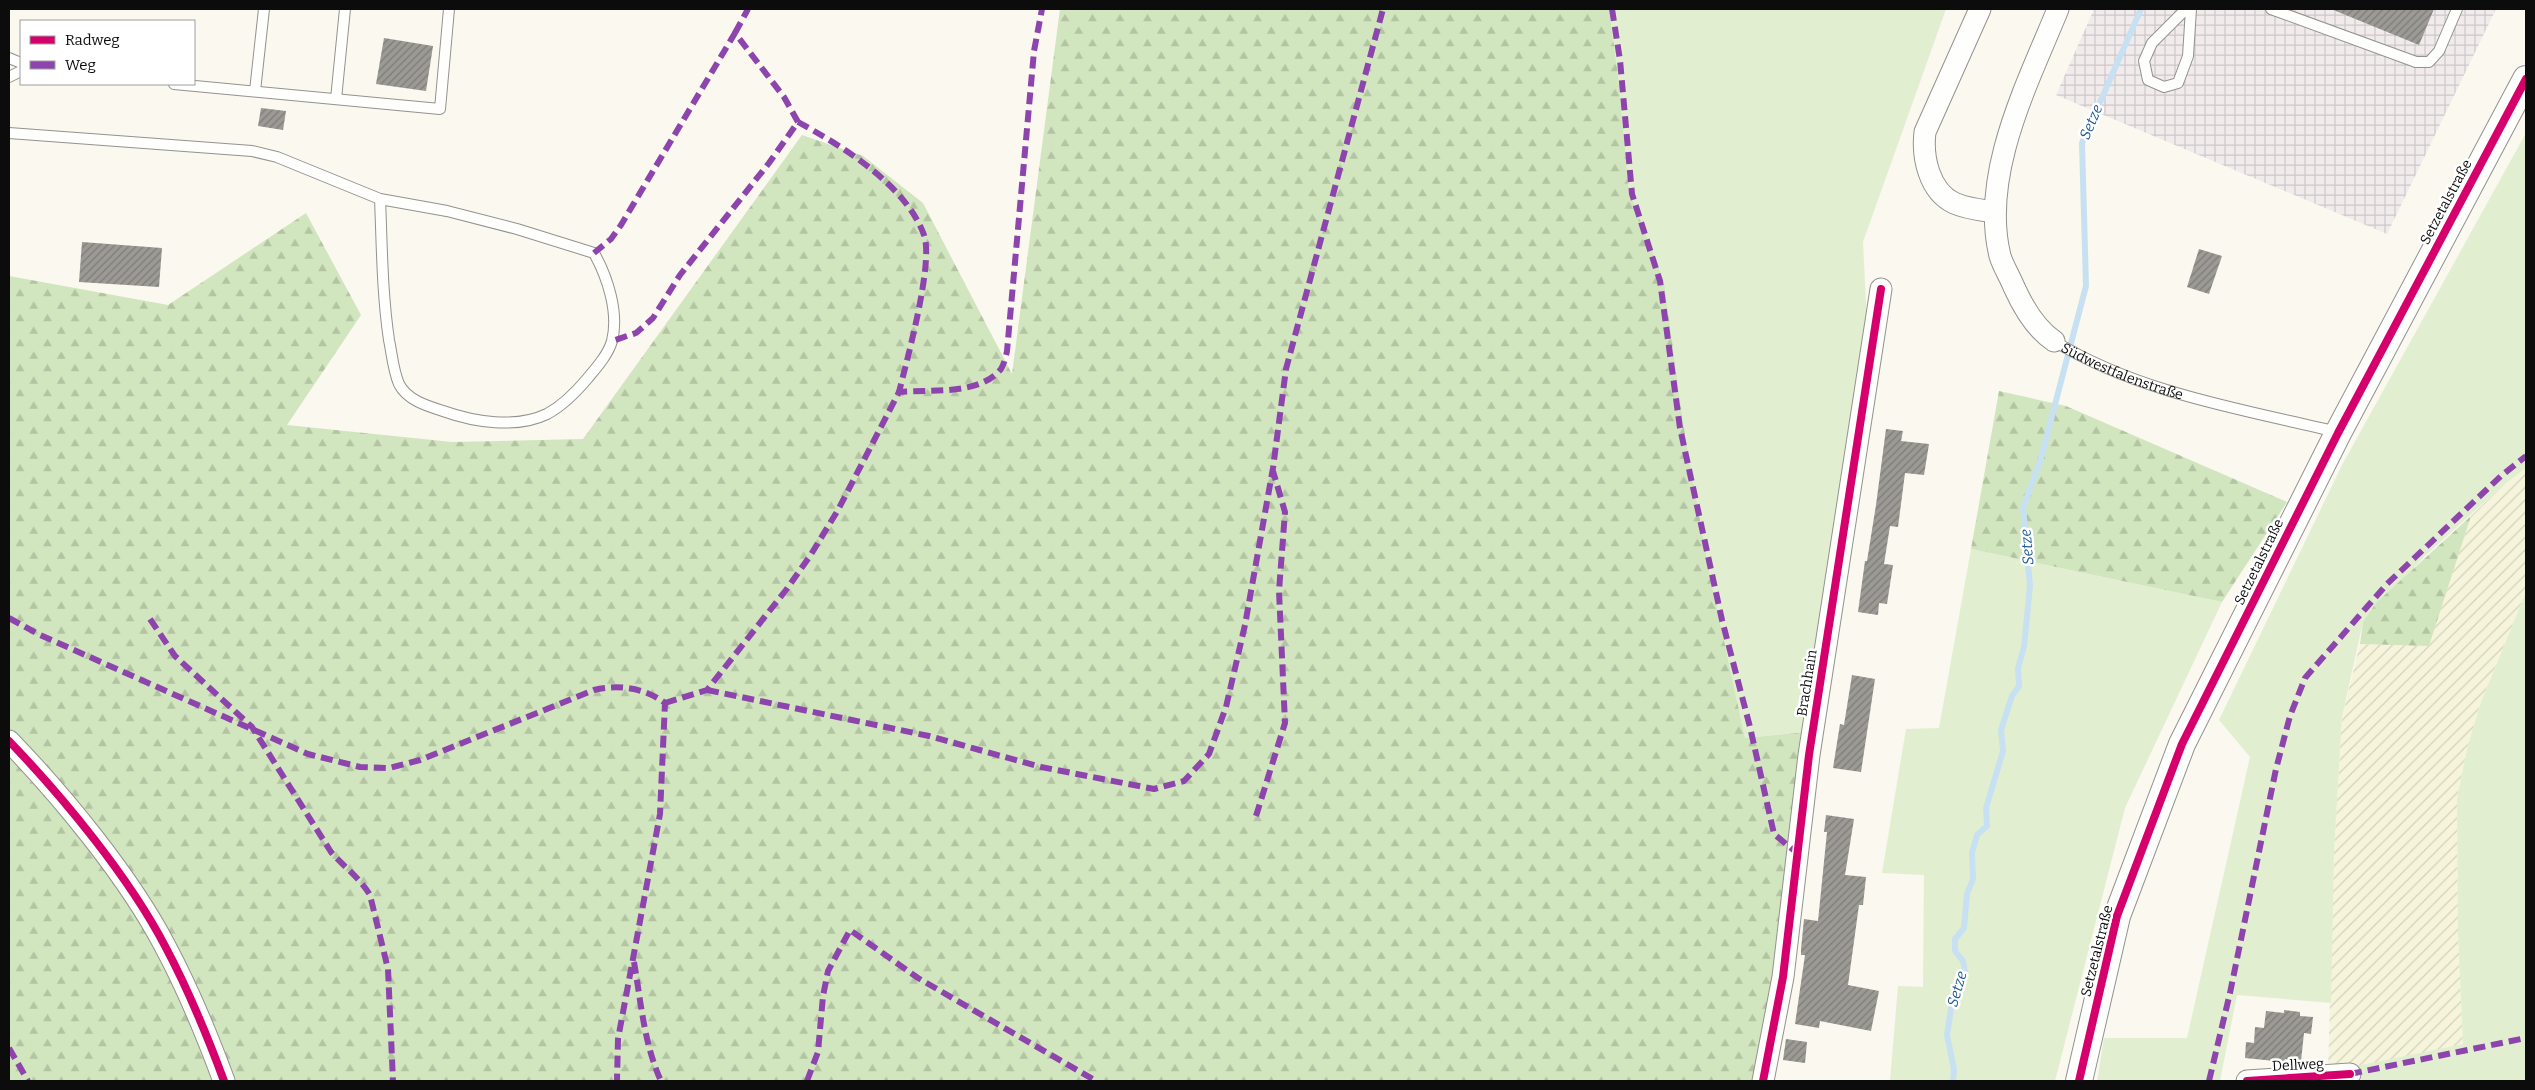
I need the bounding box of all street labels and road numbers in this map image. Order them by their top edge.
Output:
street label: Setzetalstraße [2416,157,2476,247]
street label: Südwestfalenstraße [2058,339,2185,403]
street label: Setzetalstraße [2231,516,2287,608]
street label: Brachhain [1793,648,1821,718]
street label: Setzetalstraße [2077,903,2117,999]
street label: Dellweg [2272,1055,2325,1075]

